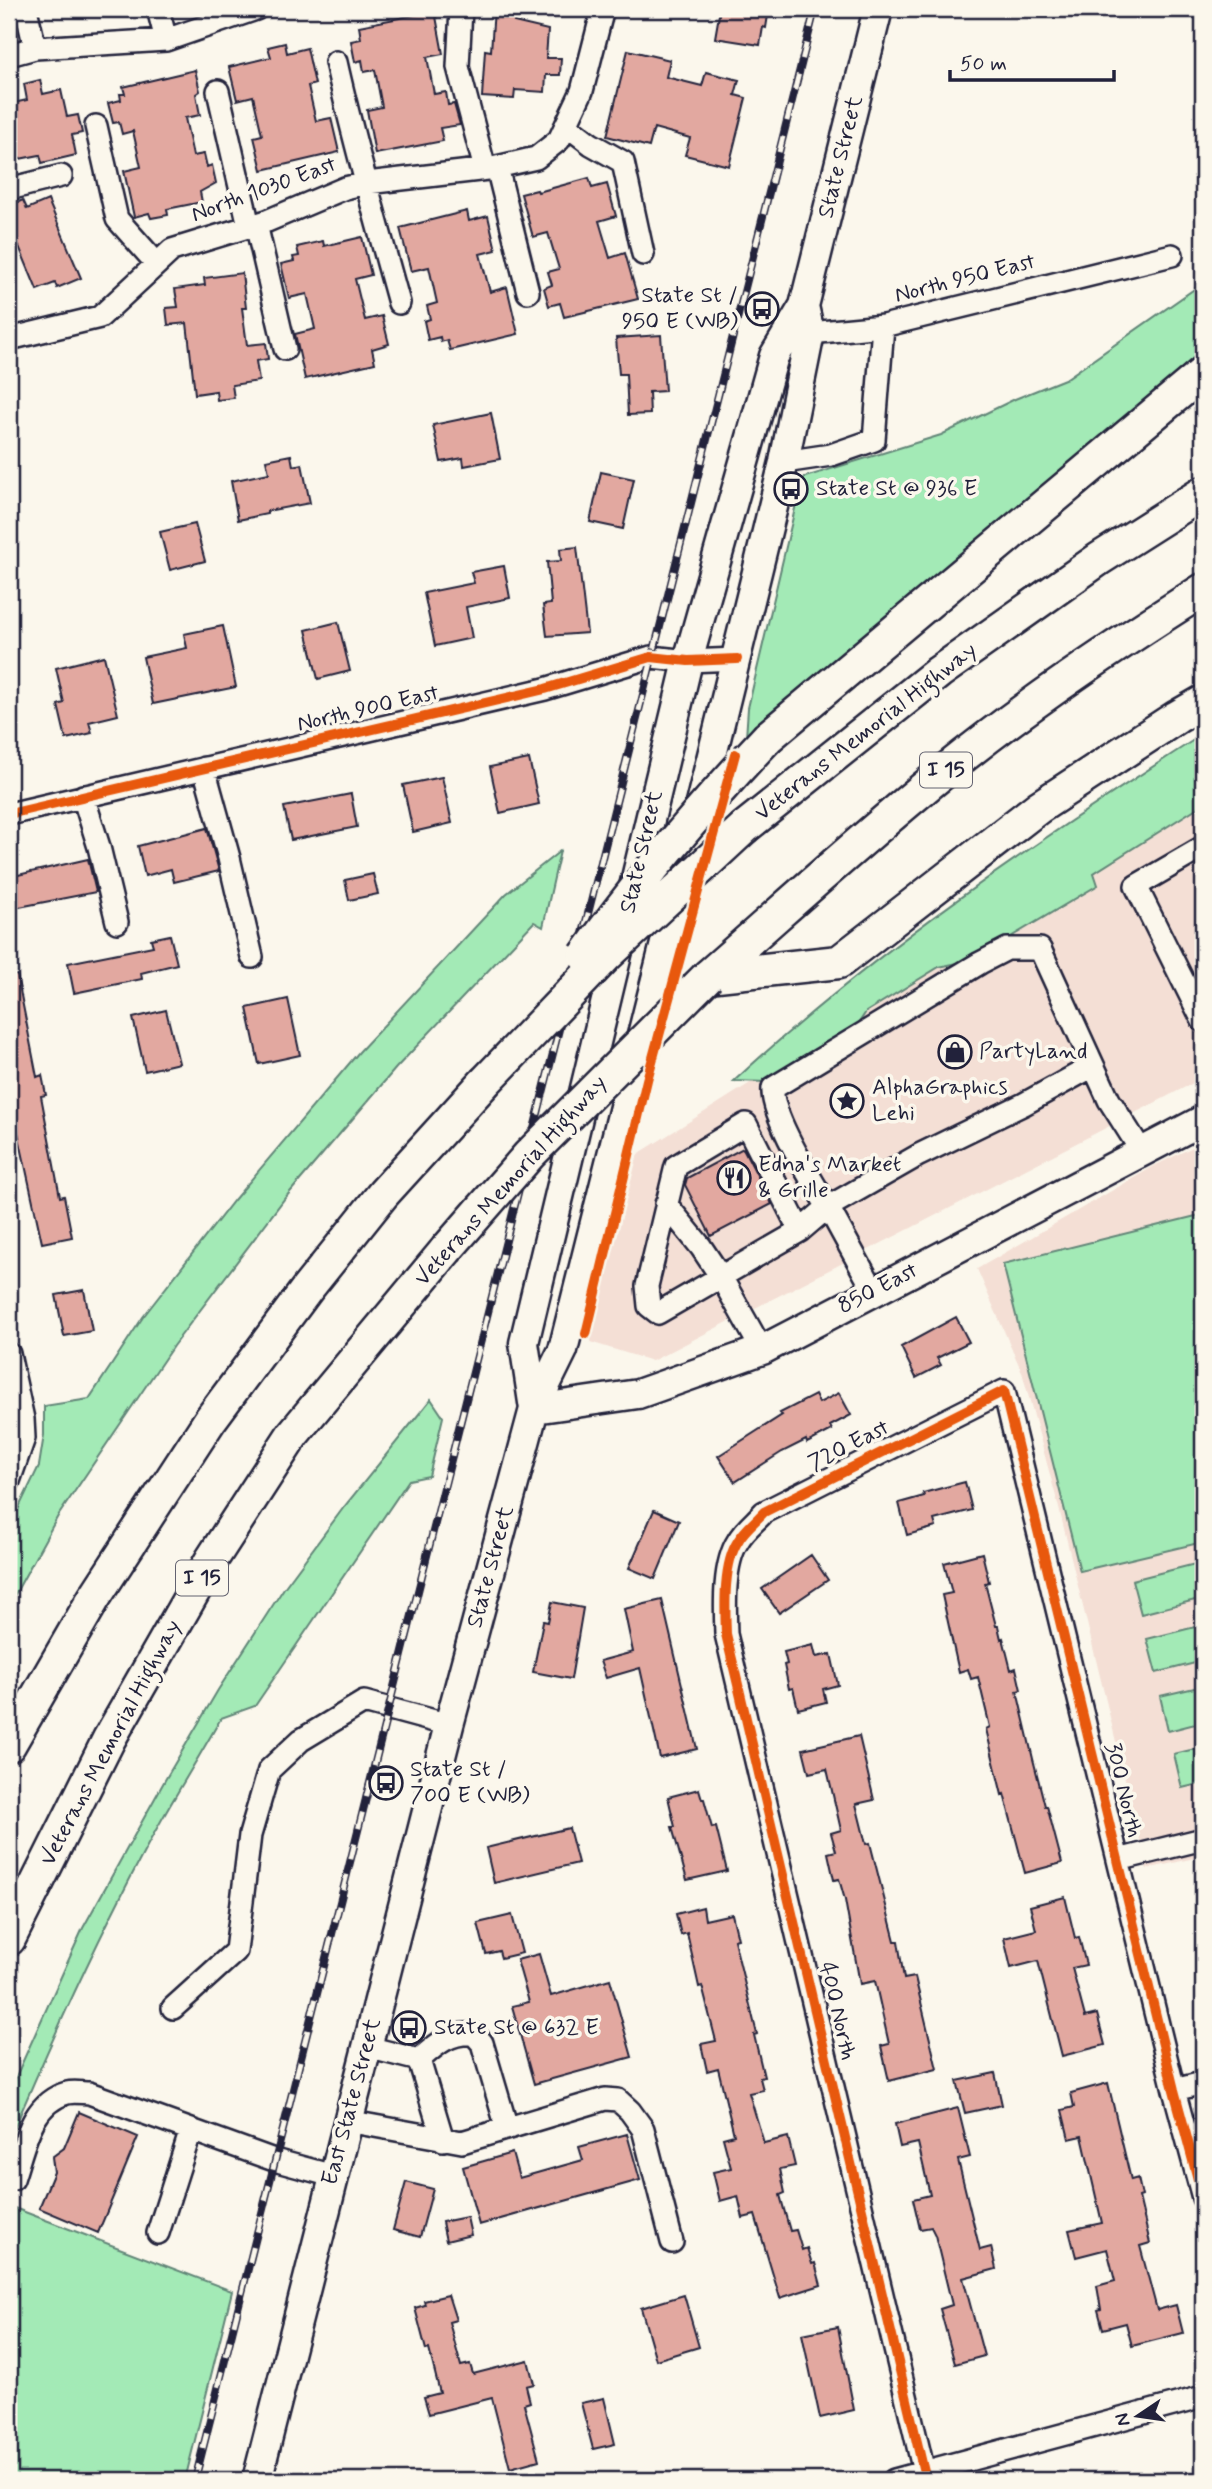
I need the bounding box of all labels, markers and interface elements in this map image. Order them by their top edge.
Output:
scale bar [950,38,1114,82]
text: 50 m [960,50,1007,78]
street label: State Street [811,92,871,221]
street label: North 1030 East [187,150,341,230]
street label: North 950 East [892,247,1038,311]
place label: State St / 950 E (WB) [622,281,738,337]
bus stop icon: State St / 950 E (WB) [743,290,781,328]
bus stop icon: State St @ 936 E [772,470,810,508]
place label: State St @ 936 E [816,474,977,504]
street label: Veterans Memorial Highway [749,636,985,830]
street label: North 900 East [294,678,442,740]
road number: I 15 [920,752,972,788]
street label: State Street [613,787,671,916]
shop icon: PartyLand [936,1033,974,1071]
place label: PartyLand [979,1037,1087,1067]
street label: Veterans Memorial Highway [408,1069,615,1294]
place label: AlphaGraphics Lehi [872,1073,1008,1129]
place icon: AlphaGraphics Lehi [828,1082,866,1120]
place label: Edna's Market & Grille [758,1150,901,1206]
restaurant icon: Edna's Market & Grille [715,1159,753,1197]
street label: 850 East [833,1256,923,1322]
street label: 720 East [804,1413,895,1479]
street label: State Street [460,1502,522,1631]
road number: I 15 [176,1560,228,1596]
street label: Veterans Memorial Highway [33,1615,190,1872]
street label: 300 North [1097,1739,1149,1841]
place label: State St / 700 E (WB) [410,1755,530,1811]
bus stop icon: State St / 700 E (WB) [367,1764,405,1802]
street label: 400 North [811,1959,863,2063]
bus stop icon: State St @ 632 E [390,2009,428,2047]
place label: State St @ 632 E [434,2013,599,2043]
street label: East State Street [315,2015,389,2189]
north arrow [1104,2380,1174,2450]
text: N [1109,2411,1137,2428]

